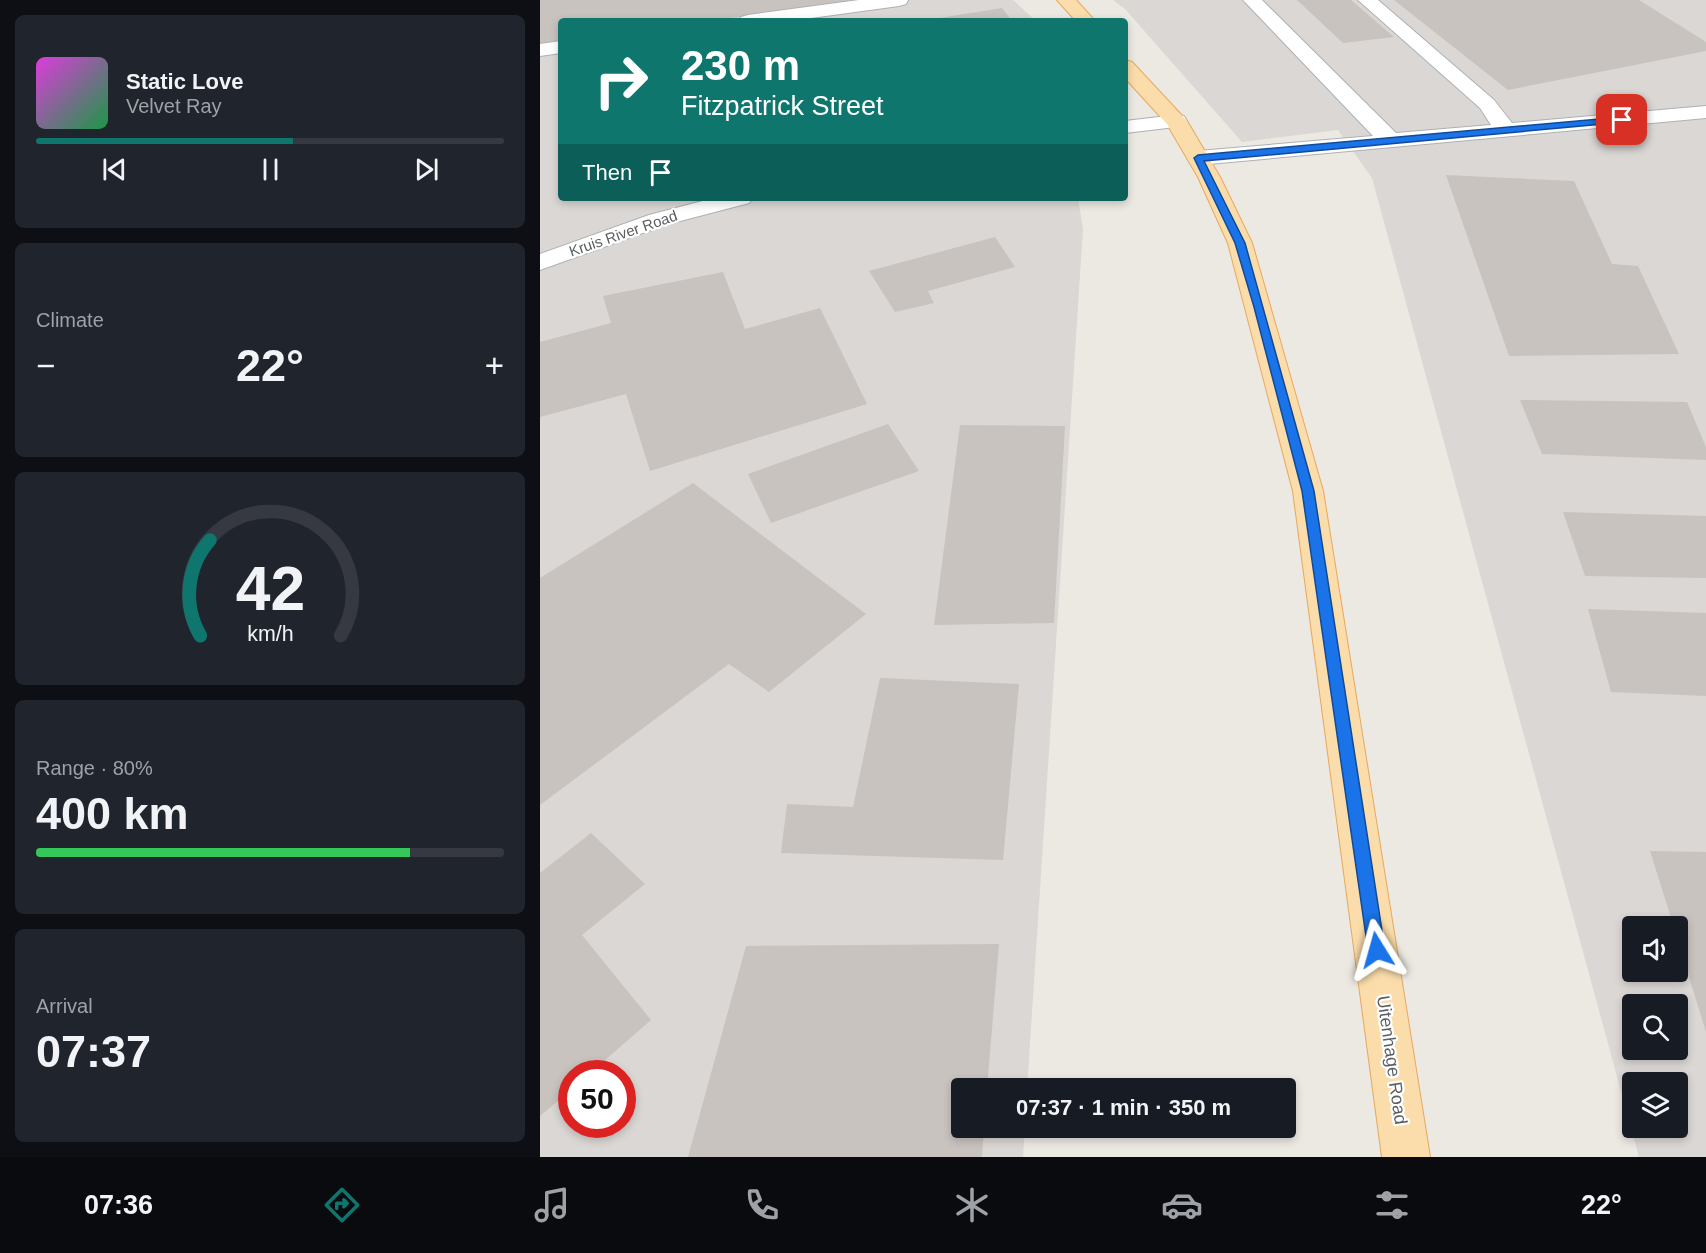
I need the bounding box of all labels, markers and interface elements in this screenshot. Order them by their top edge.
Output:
icon: right [582,42,660,120]
text: 230 m [681,42,800,89]
text: Static Love [126,69,243,94]
text: Fitzpatrick Street [681,91,884,121]
pin [1596,94,1647,145]
text: Velvet Ray [126,95,222,117]
icon: arrive [1605,103,1638,136]
icon: previous [98,153,131,186]
icon: pause [254,153,287,186]
icon: next [410,153,443,186]
icon: arrive [644,156,677,189]
text: Then [582,160,632,185]
street label: Kruis River Road [567,207,679,259]
text: Climate [36,309,104,331]
text: 22° [236,340,304,391]
text: − [36,347,55,384]
text: + [485,347,504,384]
text: 42 [235,554,305,623]
text: km/h [247,622,293,646]
text: Range · 80% [36,757,153,779]
text: 400 km [36,788,189,839]
map controls [1622,916,1688,1138]
button: sound [1622,916,1688,982]
position arrow [1345,918,1409,982]
street label: Uitenhage Road [1373,994,1411,1126]
button: search [1622,994,1688,1060]
text: Arrival [36,995,93,1017]
text: 07:37 [36,1026,151,1077]
speed limit sign: 50 [558,1060,636,1138]
button: layers [1622,1072,1688,1138]
text: 07:37 · 1 min · 350 m [1016,1095,1231,1120]
icon: directions [321,1184,363,1226]
icon: music [531,1184,573,1226]
icon: phone [741,1184,783,1226]
icon: climate [951,1184,993,1226]
icon: car [1161,1184,1203,1226]
icon: filters [1371,1184,1413,1226]
text: 07:36 [84,1190,153,1220]
text: 22° [1581,1190,1622,1220]

